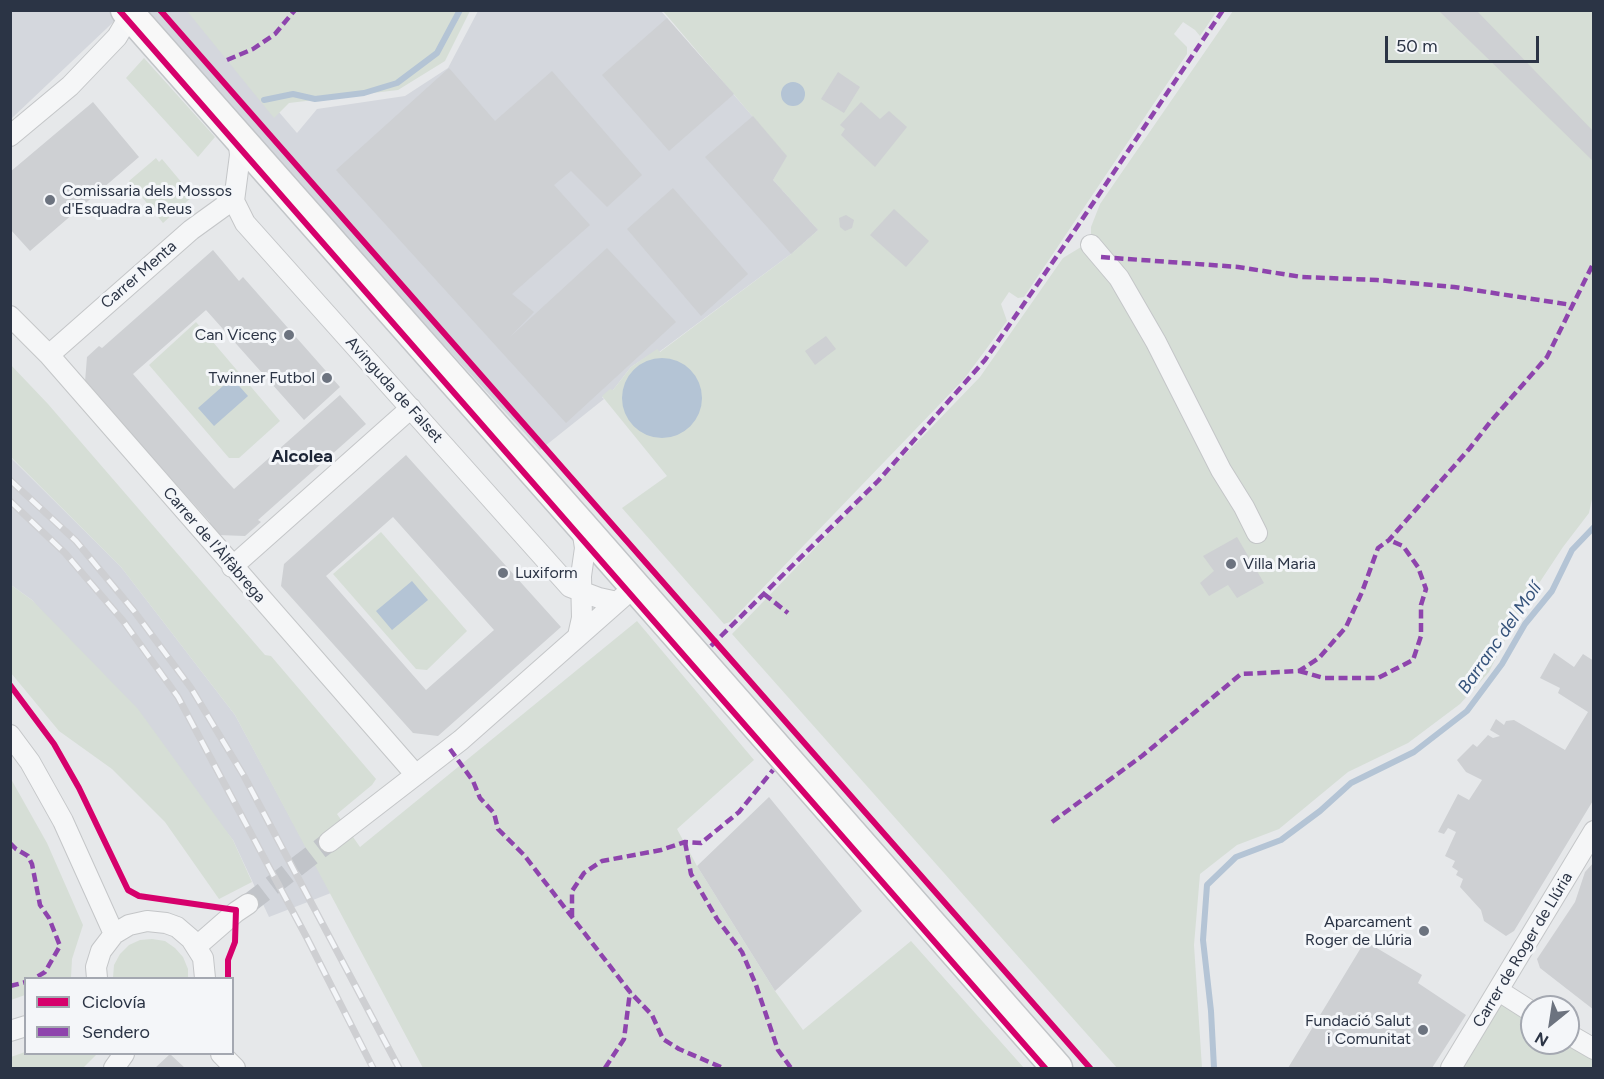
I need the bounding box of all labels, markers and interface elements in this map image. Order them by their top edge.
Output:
scale bar [1388,24,1542,62]
text: 50 m [1396,35,1438,57]
place label: Comissaria dels Mossos d'Esquadra a Reus [62,181,232,219]
marker: Comissaria dels Mossos d'Esquadra a Reus [43,193,57,207]
street label: Carrer Menta [97,237,181,313]
place label: Can Vicenç [195,325,277,345]
marker: Can Vicenç [282,328,296,342]
street label: Avinguda de Falset [341,333,447,447]
place label: Twinner Futbol [208,368,315,388]
marker: Twinner Futbol [320,371,334,385]
district label: Alcolea [271,446,333,468]
street label: Carrer de l'Àlfàbrega [159,483,269,607]
place label: Villa Maria [1243,554,1316,574]
marker: Villa Maria [1224,557,1238,571]
place label: Luxiform [515,563,578,583]
marker: Luxiform [496,566,510,580]
water label: Barranc del Molí [1453,578,1547,698]
street label: Carrer de Roger de Llúria [1469,869,1577,1031]
place label: Aparcament Roger de Llúria [1305,912,1412,950]
marker: Aparcament Roger de Llúria [1417,924,1431,938]
legend [24,977,234,1055]
text: Ciclovía [82,991,146,1013]
north arrow [1520,995,1580,1055]
place label: Fundació Salut i Comunitat [1305,1011,1411,1049]
text: Sendero [82,1021,150,1043]
marker: Fundació Salut i Comunitat [1416,1023,1430,1037]
text: N [1532,1028,1552,1051]

